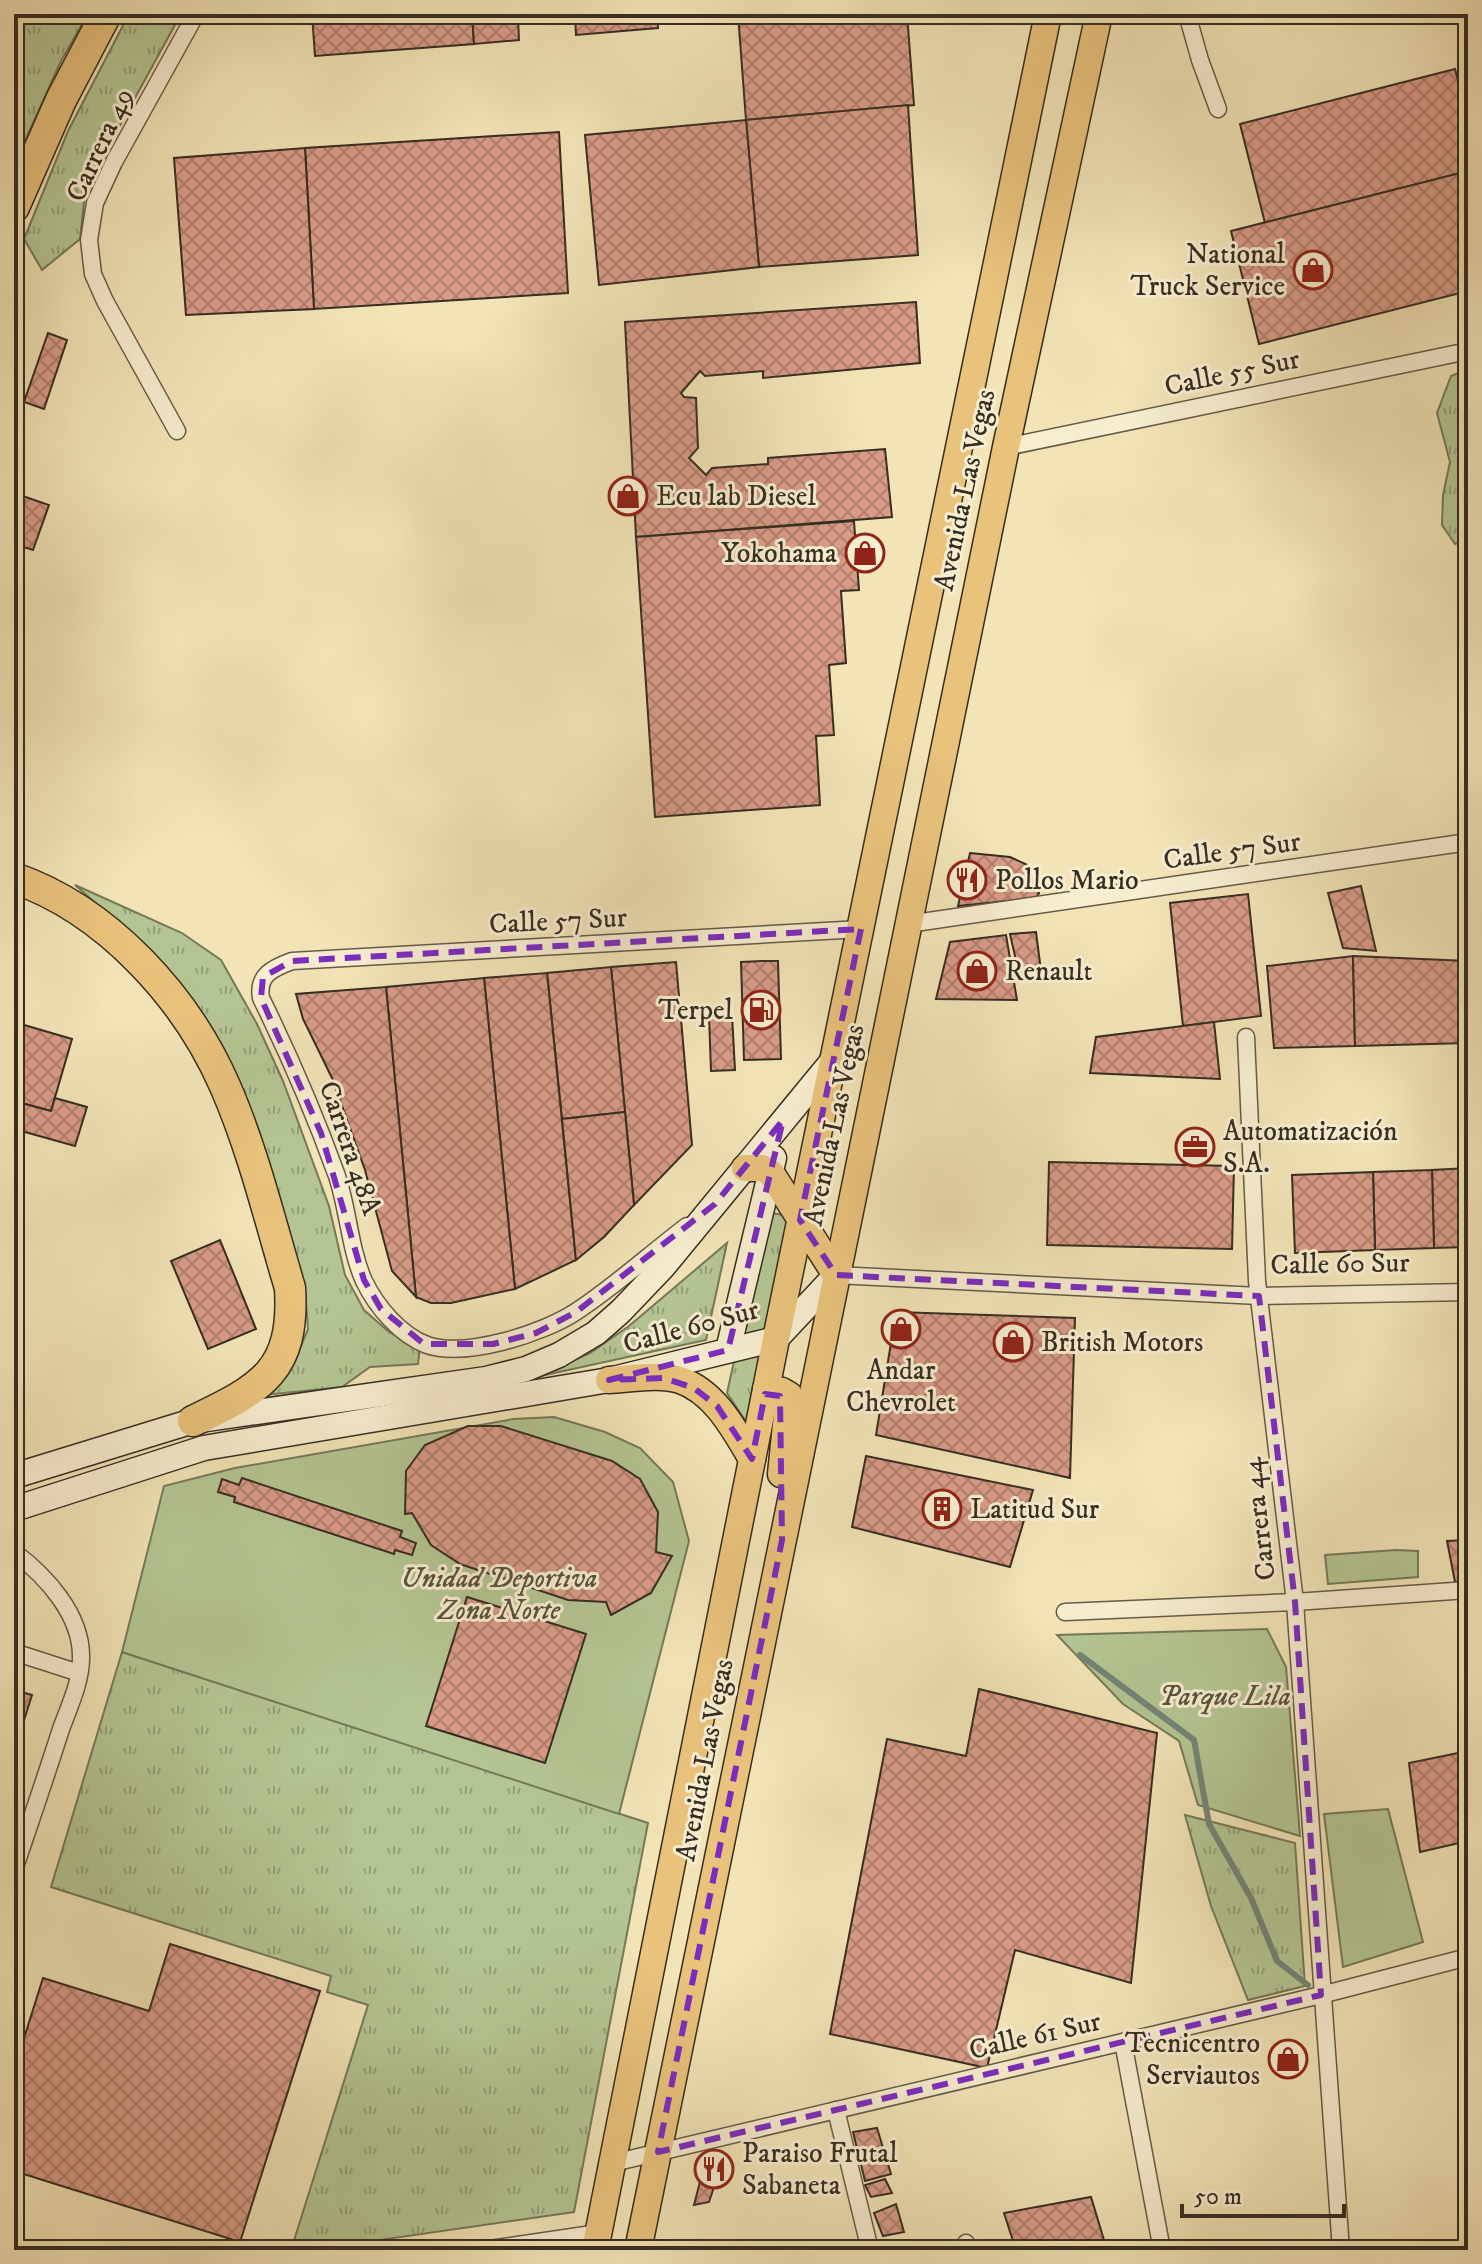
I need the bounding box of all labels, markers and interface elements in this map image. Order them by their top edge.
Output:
street label: Carrera 49 [58,83,142,207]
place label: National Truck Service [1131,237,1286,304]
shop icon: National Truck Service [1292,249,1334,291]
street label: Calle 55 Sur [1161,341,1303,404]
street label: Avenida Las Vegas [927,386,1003,594]
shop icon: Ecu lab Diesel [607,475,649,517]
place label: Ecu lab Diesel [656,479,816,514]
shop icon: Yokohama [844,532,886,574]
place label: Yokohama [721,536,837,571]
street label: Calle 57 Sur [1161,824,1303,878]
restaurant icon: Pollos Mario [946,859,988,901]
place label: Pollos Mario [995,863,1139,898]
street label: Calle 57 Sur [488,900,628,942]
shop icon: Renault [956,950,998,992]
place label: Renault [1005,954,1092,989]
fuel station icon: Terpel [740,989,782,1031]
place label: Terpel [659,993,734,1028]
street label: Avenida Las Vegas [796,1021,872,1229]
street label: Carrera 48A [311,1076,390,1221]
place label: Automatización S.A. [1223,1114,1398,1181]
office icon: Automatización S.A. [1174,1126,1216,1168]
street label: Calle 60 Sur [1270,1245,1410,1283]
street label: Calle 60 Sur [619,1292,763,1362]
shop icon: Andar Chevrolet [880,1308,922,1350]
shop icon: British Motors [992,1321,1034,1363]
place label: British Motors [1041,1325,1203,1360]
place label: Andar Chevrolet [846,1353,956,1420]
street label: Carrera 44 [1234,1455,1284,1582]
building icon: Latitud Sur [921,1488,963,1530]
place label: Latitud Sur [970,1492,1100,1527]
park label: Unidad Deportiva Zona Norte [401,1561,597,1628]
street label: Avenida Las Vegas [668,1656,742,1864]
park label: Parque Lila [1159,1679,1291,1715]
street label: Calle 61 Sur [966,2004,1105,2068]
place label: Tecnicentro Serviautos [1125,2026,1260,2093]
shop icon: Tecnicentro Serviautos [1267,2038,1309,2080]
place label: Paraiso Frutal Sabaneta [742,2136,898,2203]
restaurant icon: Paraiso Frutal Sabaneta [693,2148,735,2190]
scale bar [1182,2168,1344,2218]
text: 50 m [1194,2182,1242,2212]

